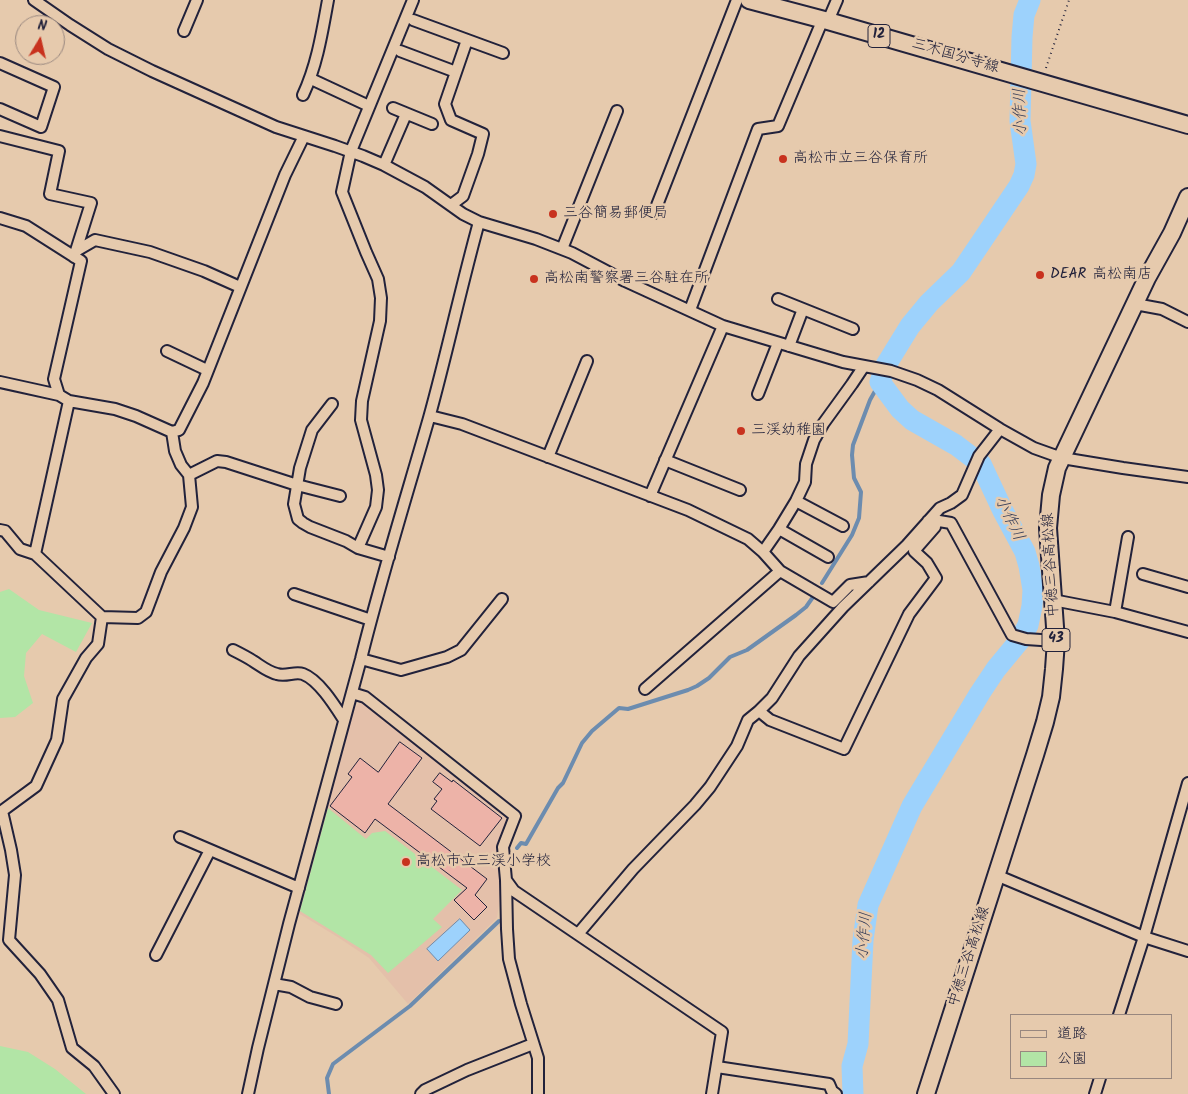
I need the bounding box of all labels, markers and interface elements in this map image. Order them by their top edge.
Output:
north arrow [15,15,65,65]
text: N [36,15,48,38]
road number: 12 [868,24,890,48]
street label: 三木国分寺線 [909,36,1001,78]
water label: 小作川 [1012,88,1032,136]
place label: 高松市立三谷保育所 [793,150,928,168]
marker: 高松市立三谷保育所 [777,153,789,165]
place label: 三谷簡易郵便局 [563,205,668,223]
marker: 三谷簡易郵便局 [547,208,559,220]
place label: DEAR 高松南店 [1050,266,1152,284]
marker: DEAR 高松南店 [1034,269,1046,281]
place label: 高松南警察署三谷駐在所 [544,270,709,288]
marker: 高松南警察署三谷駐在所 [528,273,540,285]
place label: 三渓幼稚園 [751,422,826,440]
marker: 三渓幼稚園 [735,425,747,437]
water label: 小作川 [989,493,1027,545]
street label: 中徳三谷高松線 [1040,512,1064,618]
road number: 43 [1042,628,1070,652]
place label: 高松市立三渓小学校 [416,853,551,871]
marker: 高松市立三渓小学校 [400,856,412,868]
street label: 中徳三谷高松線 [945,904,995,1010]
water label: 小作川 [854,911,878,961]
legend [1010,1014,1173,1079]
text: 道路 [1057,1022,1087,1046]
text: 公園 [1057,1047,1087,1071]

